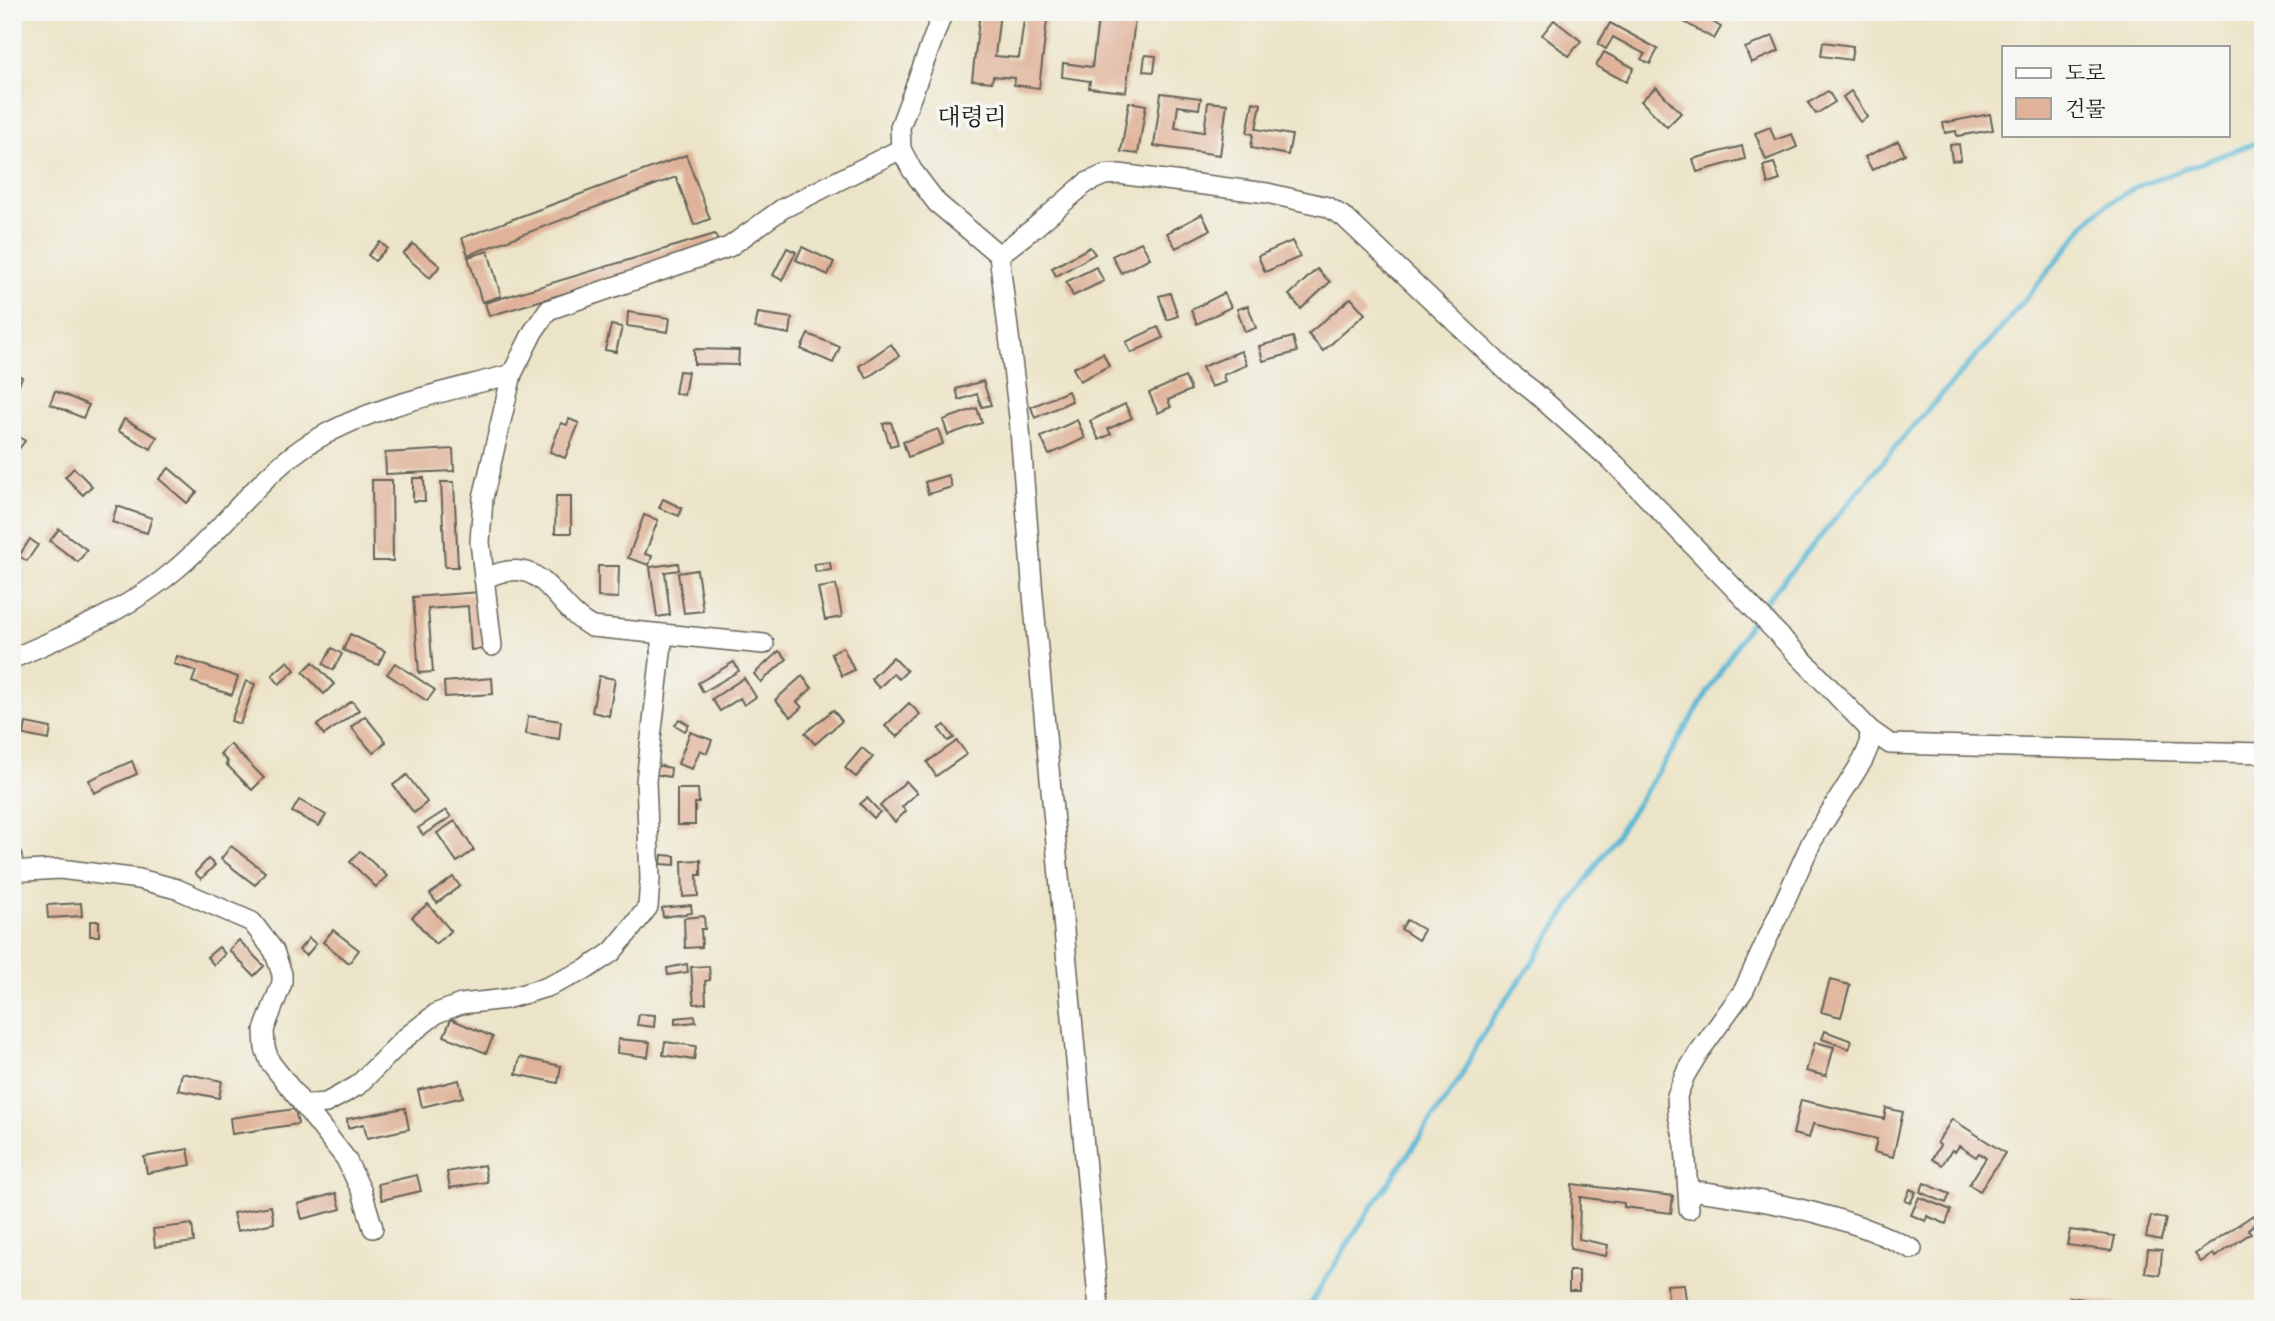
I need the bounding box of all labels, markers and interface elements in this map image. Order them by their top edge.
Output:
legend [2002,46,2230,136]
text: 도로 [2065,61,2106,85]
text: 건물 [2065,97,2106,121]
district label: 대령리 [937,103,1007,131]

